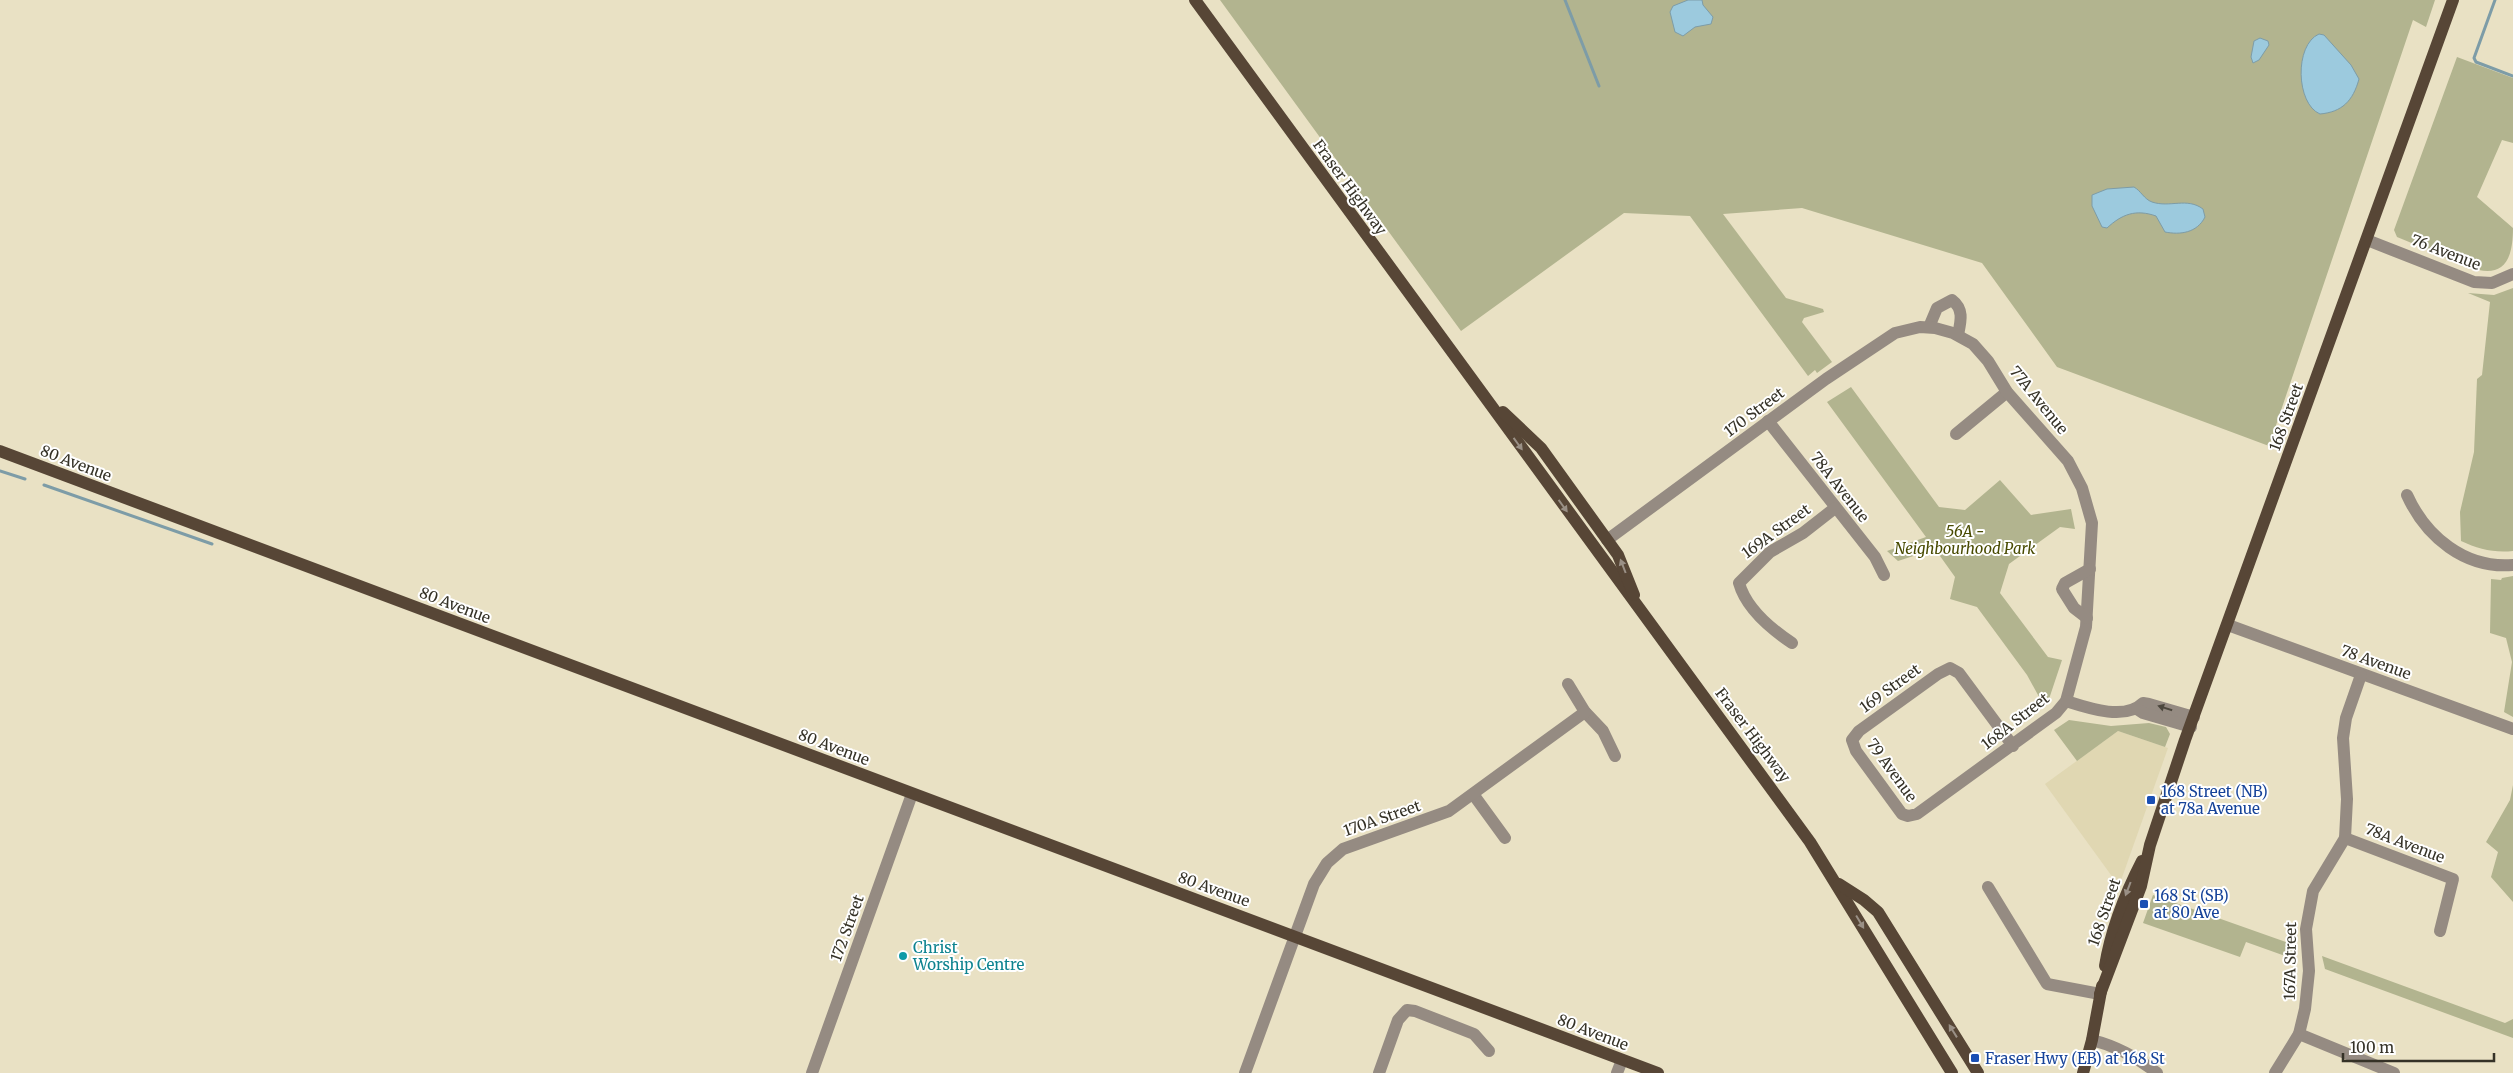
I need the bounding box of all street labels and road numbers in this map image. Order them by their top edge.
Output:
street label: Fraser Highway [1309,136,1391,239]
street label: 76 Avenue [2409,230,2484,274]
street label: 77A Avenue [2006,362,2072,438]
street label: 168 Street [2265,380,2307,453]
street label: 170 Street [1720,383,1788,441]
street label: 80 Avenue [38,441,114,485]
street label: 78A Avenue [1807,448,1873,526]
street label: 169A Street [1738,500,1814,562]
street label: 80 Avenue [417,583,493,627]
street label: 78 Avenue [2338,641,2414,684]
street label: 169 Street [1856,660,1924,716]
street label: Fraser Highway [1711,684,1795,786]
street label: 168A Street [1977,688,2053,753]
street label: 80 Avenue [796,725,872,769]
street label: 79 Avenue [1863,735,1921,805]
street label: 170A Street [1341,796,1423,840]
street label: 78A Avenue [2362,819,2448,867]
street label: 80 Avenue [1176,867,1253,911]
street label: 168 Street [2084,875,2125,948]
street label: 172 Street [826,892,868,964]
street label: 167A Street [2280,922,2300,1000]
street label: 80 Avenue [1555,1010,1631,1054]

